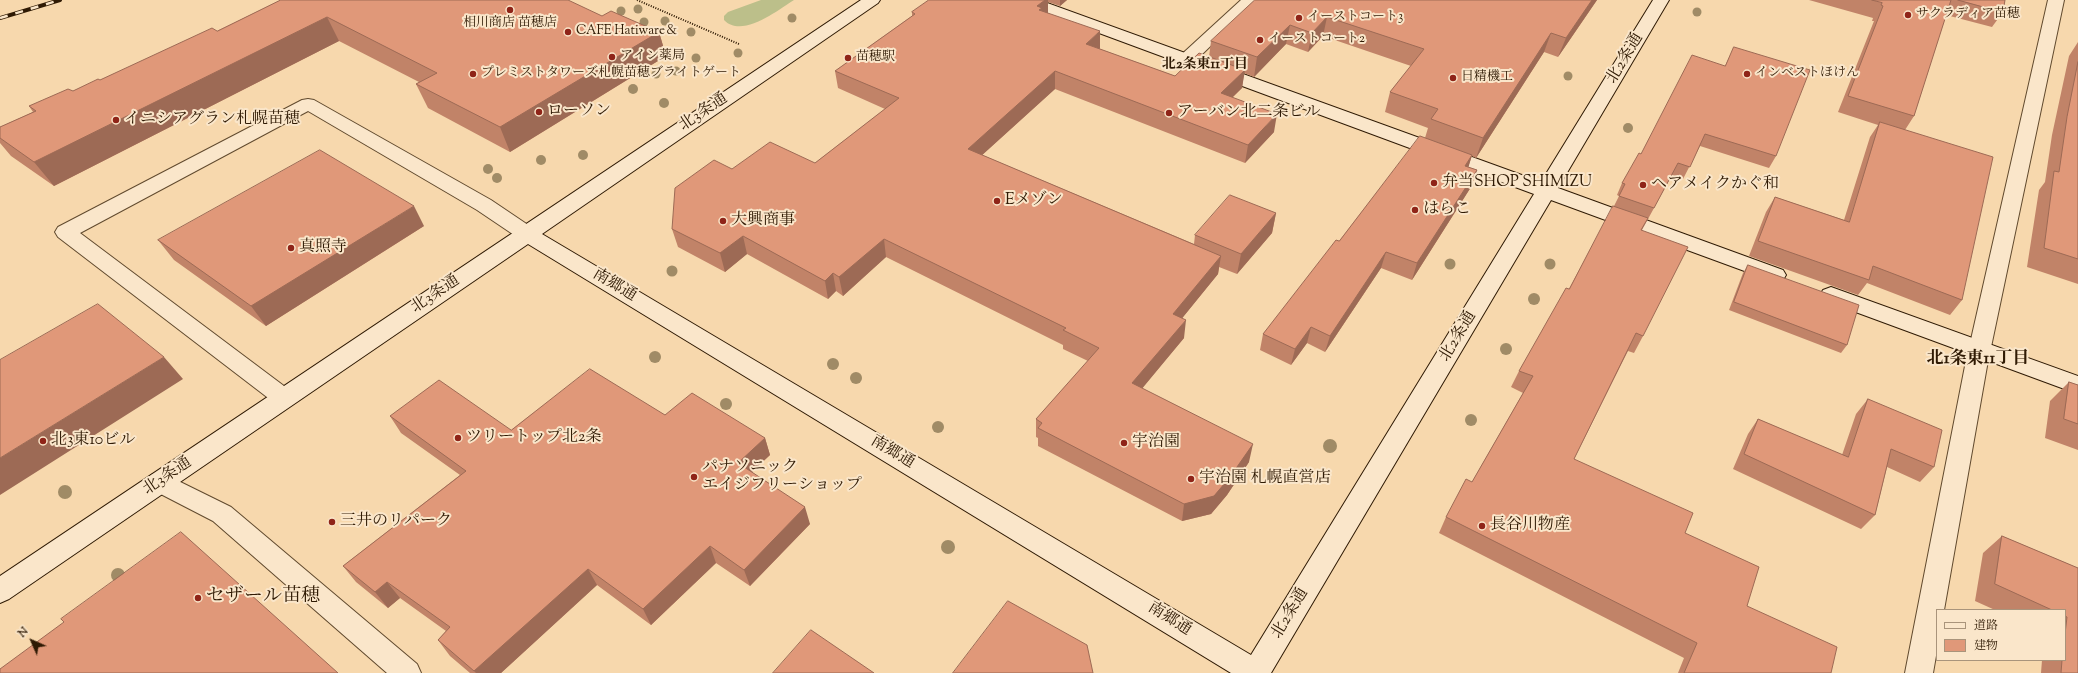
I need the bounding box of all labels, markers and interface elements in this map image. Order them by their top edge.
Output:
marker: 相川商店 苗穂店 [505,5,515,15]
place label: サクラディア苗穂 [1916,7,2020,23]
place label: イーストコート3 [1307,10,1403,26]
marker: サクラディア苗穂 [1903,10,1913,20]
marker: イーストコート3 [1294,13,1304,23]
place label: 相川商店 苗穂店 [463,16,557,32]
place label: CAFE Hatiware＆ [576,24,678,40]
marker: CAFE Hatiware＆ [563,27,573,37]
street label: 北2条通 [1603,30,1649,88]
place label: イーストコート2 [1268,32,1365,48]
marker: イーストコート2 [1255,35,1265,45]
place label: アイン薬局 [620,49,685,65]
place label: 苗穂駅 [856,50,895,66]
marker: アイン薬局 [607,52,617,62]
marker: 苗穂駅 [843,53,853,63]
district label: 北2条東11丁目 [1162,58,1248,74]
place label: プレミストタワーズ札幌苗穂ブライトゲート [481,66,741,82]
place label: インベストほけん [1755,66,1859,82]
marker: プレミストタワーズ札幌苗穂ブライトゲート [468,69,478,79]
marker: インベストほけん [1742,69,1752,79]
place label: 日精機工 [1461,70,1513,86]
marker: 日精機工 [1448,73,1458,83]
street label: 北3条通 [676,90,732,136]
place label: ローソン [547,102,611,122]
place label: アーバン北二条ビル [1177,103,1321,123]
marker: ローソン [534,107,544,117]
marker: アーバン北二条ビル [1164,108,1174,118]
place label: イニシアグラン札幌苗穂 [124,110,300,130]
marker: イニシアグラン札幌苗穂 [111,115,121,125]
place label: 弁当SHOP SHIMIZU [1442,173,1592,193]
place label: ヘアメイクかぐ和 [1651,175,1779,195]
marker: 弁当SHOP SHIMIZU [1429,178,1439,188]
marker: ヘアメイクかぐ和 [1638,180,1648,190]
place label: Eメゾン [1005,191,1063,211]
marker: Eメゾン [992,196,1002,206]
place label: はらこ [1423,200,1471,220]
marker: はらこ [1410,205,1420,215]
place label: 大興商事 [731,211,795,231]
marker: 大興商事 [718,216,728,226]
place label: 真照寺 [299,238,347,258]
marker: 真照寺 [286,243,296,253]
street label: 南郷通 [588,265,640,307]
street label: 北3条通 [408,272,464,318]
street label: 北2条通 [1436,308,1482,366]
district label: 北1条東11丁目 [1927,350,2029,370]
place label: ツリートップ北2条 [466,428,601,448]
place label: 北3東10ビル [51,431,135,451]
street label: 南郷通 [866,432,918,474]
marker: ツリートップ北2条 [453,433,463,443]
place label: 宇治園 [1132,433,1180,453]
marker: 北3東10ビル [38,436,48,446]
marker: 宇治園 [1119,438,1129,448]
street label: 北3条通 [140,454,196,500]
place label: パナソニック エイジフリーショップ [702,458,862,496]
place label: 宇治園 札幌直営店 [1199,469,1330,489]
marker: パナソニック エイジフリーショップ [689,472,699,482]
marker: 宇治園 札幌直営店 [1186,474,1196,484]
place label: 三井のリパーク [340,512,452,532]
place label: 長谷川物産 [1490,516,1570,536]
marker: 三井のリパーク [327,517,337,527]
marker: 長谷川物産 [1477,521,1487,531]
street label: 北2条通 [1268,585,1314,643]
place label: セザール苗穂 [206,587,320,609]
marker: セザール苗穂 [193,593,203,603]
street label: 南郷通 [1144,599,1194,641]
legend [1936,609,2066,661]
text: 道路 [1974,617,1998,635]
north arrow [12,621,52,661]
text: N [15,624,32,641]
text: 建物 [1974,637,1998,655]

